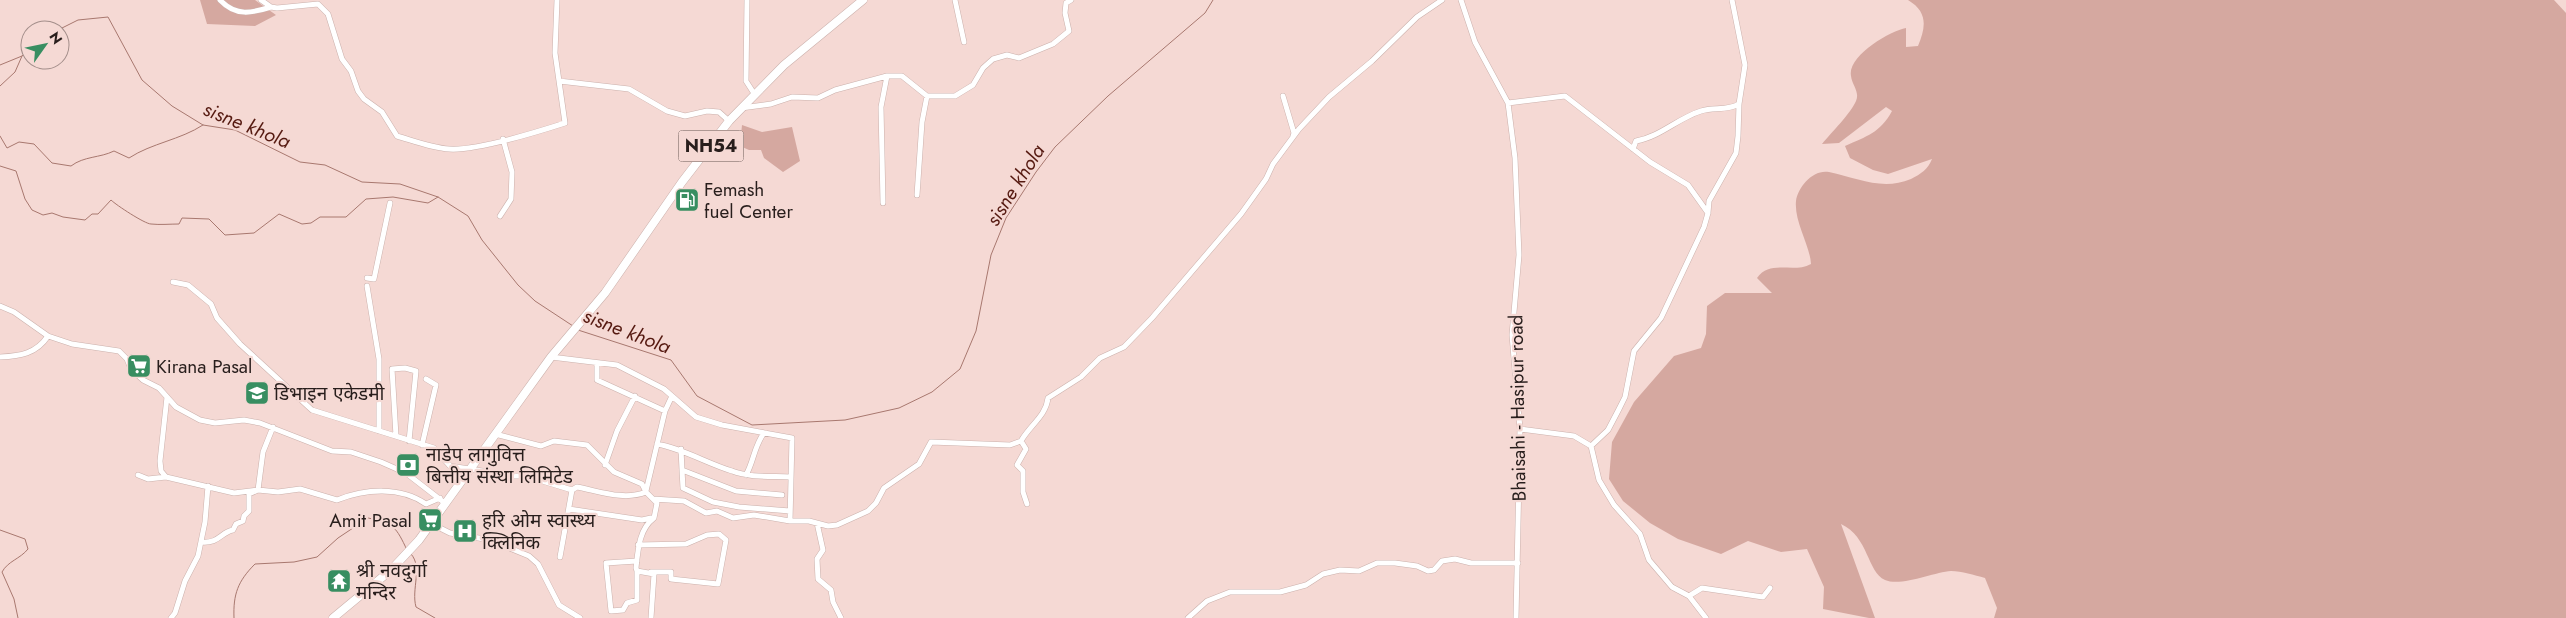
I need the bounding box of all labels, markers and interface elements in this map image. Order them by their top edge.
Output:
north arrow [20,20,70,70]
text: N [44,28,67,48]
water label: sisne khola [199,95,295,156]
road number: NH54 [678,130,744,162]
water label: sisne khola [979,139,1052,232]
place label: Femash fuel Center [704,176,793,225]
fuel station icon: Femash fuel Center [674,187,700,213]
water label: sisne khola [579,301,675,361]
street label: Bhaisahi - Hasipur road [1502,314,1533,502]
supermarket icon: Kirana Pasal [126,353,152,379]
place label: Kirana Pasal [156,353,252,380]
school or university icon: डिभाइन एकेडमी [244,380,270,406]
place label: डिभाइन एकेडमी [274,380,386,407]
place label: नाडेप लागुवित्त बित्तीय संस्था लिमिटेड [426,441,574,490]
bank icon: नाडेप लागुवित्त बित्तीय संस्था लिमिटेड [395,452,421,478]
place label: Amit Pasal [329,507,412,534]
supermarket icon: Amit Pasal [417,507,443,533]
place label: हरि ओम स्वास्थ्य क्लिनिक [482,507,596,556]
hospital icon: हरि ओम स्वास्थ्य क्लिनिक [452,518,478,544]
place label: श्री नवदुर्गा मन्दिर [356,557,428,606]
temple icon: श्री नवदुर्गा मन्दिर [326,568,352,594]

